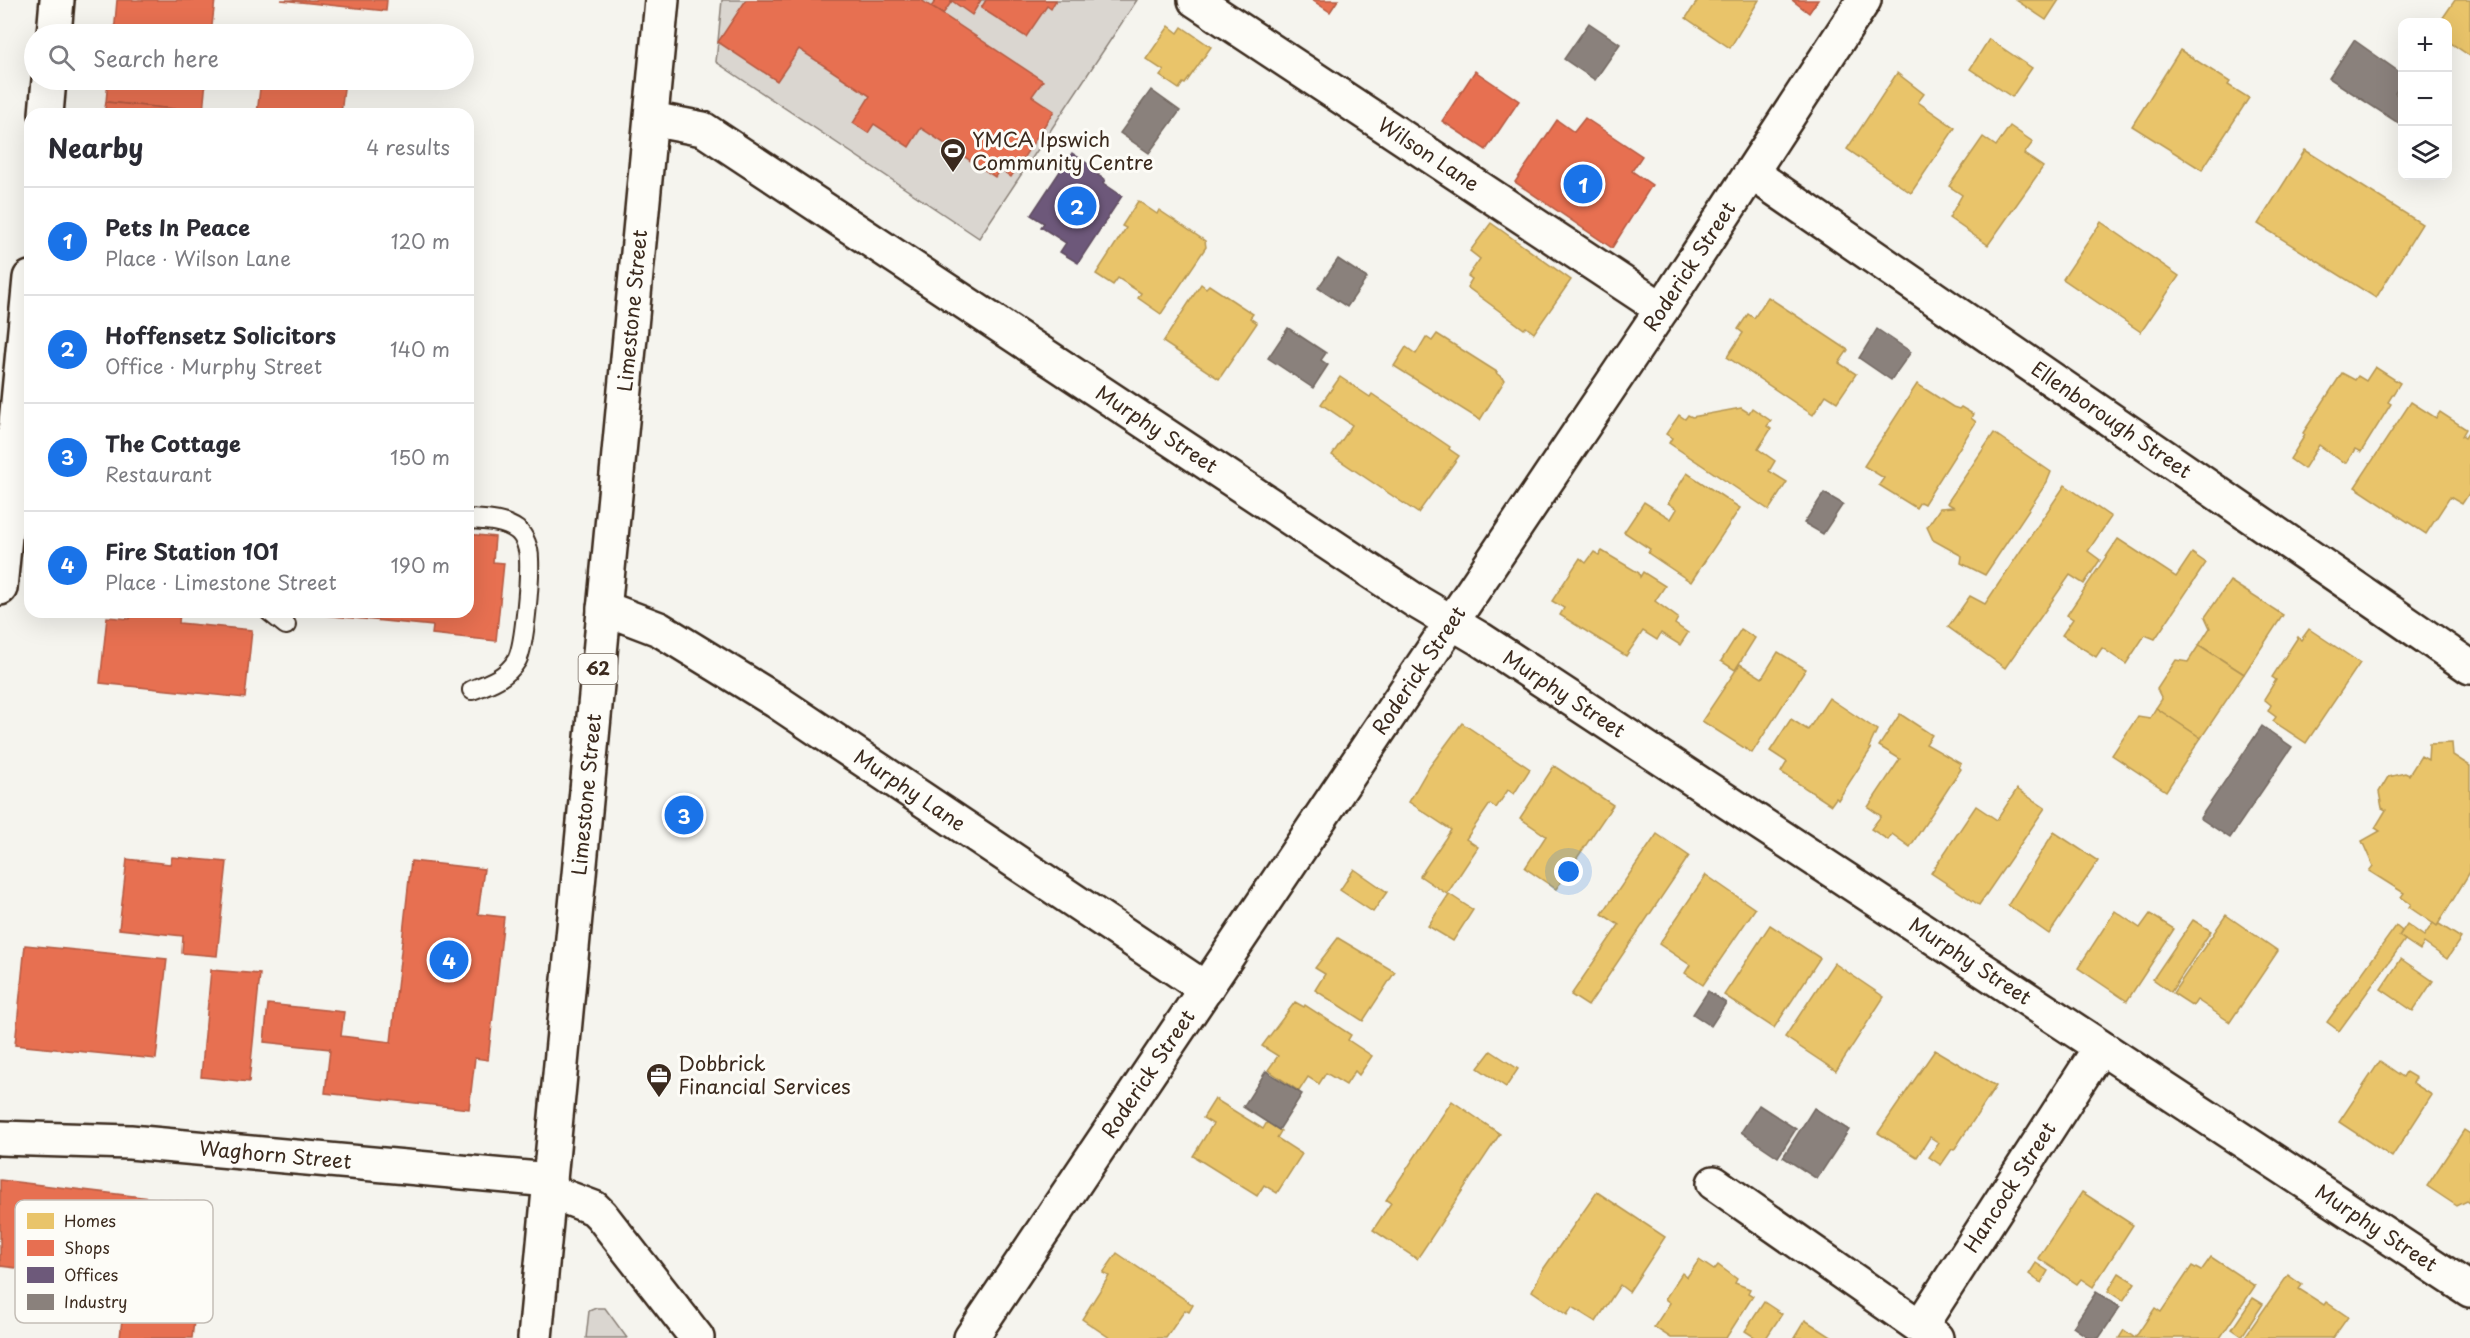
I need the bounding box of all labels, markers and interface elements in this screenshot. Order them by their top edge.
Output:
map controls [2398,18,2452,180]
button: + [2398,18,2452,72]
search box [24,24,474,90]
icon: search [45,41,78,74]
text: Search here [93,41,219,74]
button: − [2398,72,2452,126]
street label: Wilson Lane [1372,109,1486,198]
place label: YMCA Ipswich Community Centre [972,124,1153,177]
button: layers [2398,126,2452,180]
text: Nearby [48,128,143,167]
text: 4 results [366,132,450,162]
sports icon: YMCA Ipswich Community Centre [938,136,968,174]
pin: 1 [1564,162,1602,207]
pin: 2 [1058,184,1096,228]
street label: Roderick Street [1635,195,1742,337]
text: Pets In Peace [105,210,250,243]
text: 1 [63,226,72,256]
text: 120 m [391,226,450,256]
street label: Limestone Street [609,228,654,393]
text: Place · Wilson Lane [105,243,291,273]
text: Hoffensetz Solicitors [105,318,336,351]
text: 2 [60,334,75,364]
text: 140 m [390,334,450,364]
text: Office · Murphy Street [105,351,322,381]
street label: Ellenborough Street [2025,353,2198,485]
street label: Murphy Street [1090,377,1224,480]
text: The Cottage [105,426,241,459]
text: 3 [61,442,74,472]
text: 150 m [390,442,450,472]
text: Restaurant [105,459,212,489]
text: Fire Station 101 [105,534,278,567]
text: 4 [61,550,74,580]
text: 190 m [391,550,450,580]
text: Place · Limestone Street [105,567,337,597]
street label: Roderick Street [1364,600,1472,740]
street label: Murphy Street [1497,642,1632,745]
road number: 62 [578,654,618,684]
street label: Limestone Street [563,712,608,877]
street label: Murphy Lane [848,741,972,838]
pin: 3 [664,792,704,838]
your location [1554,857,1583,886]
street label: Murphy Street [1904,909,2038,1012]
pin: 4 [430,938,468,982]
street label: Roderick Street [1093,1003,1202,1144]
place label: Dobbrick Financial Services [678,1048,850,1101]
office icon: Dobbrick Financial Services [644,1061,674,1099]
street label: Hancock Street [1956,1116,2063,1258]
street label: Waghorn Street [198,1132,353,1176]
street label: Murphy Street [2310,1176,2444,1279]
legend [15,1200,213,1323]
text: Homes [64,1208,116,1232]
text: Shops [64,1235,110,1259]
text: Offices [64,1262,118,1286]
text: Industry [64,1289,127,1313]

